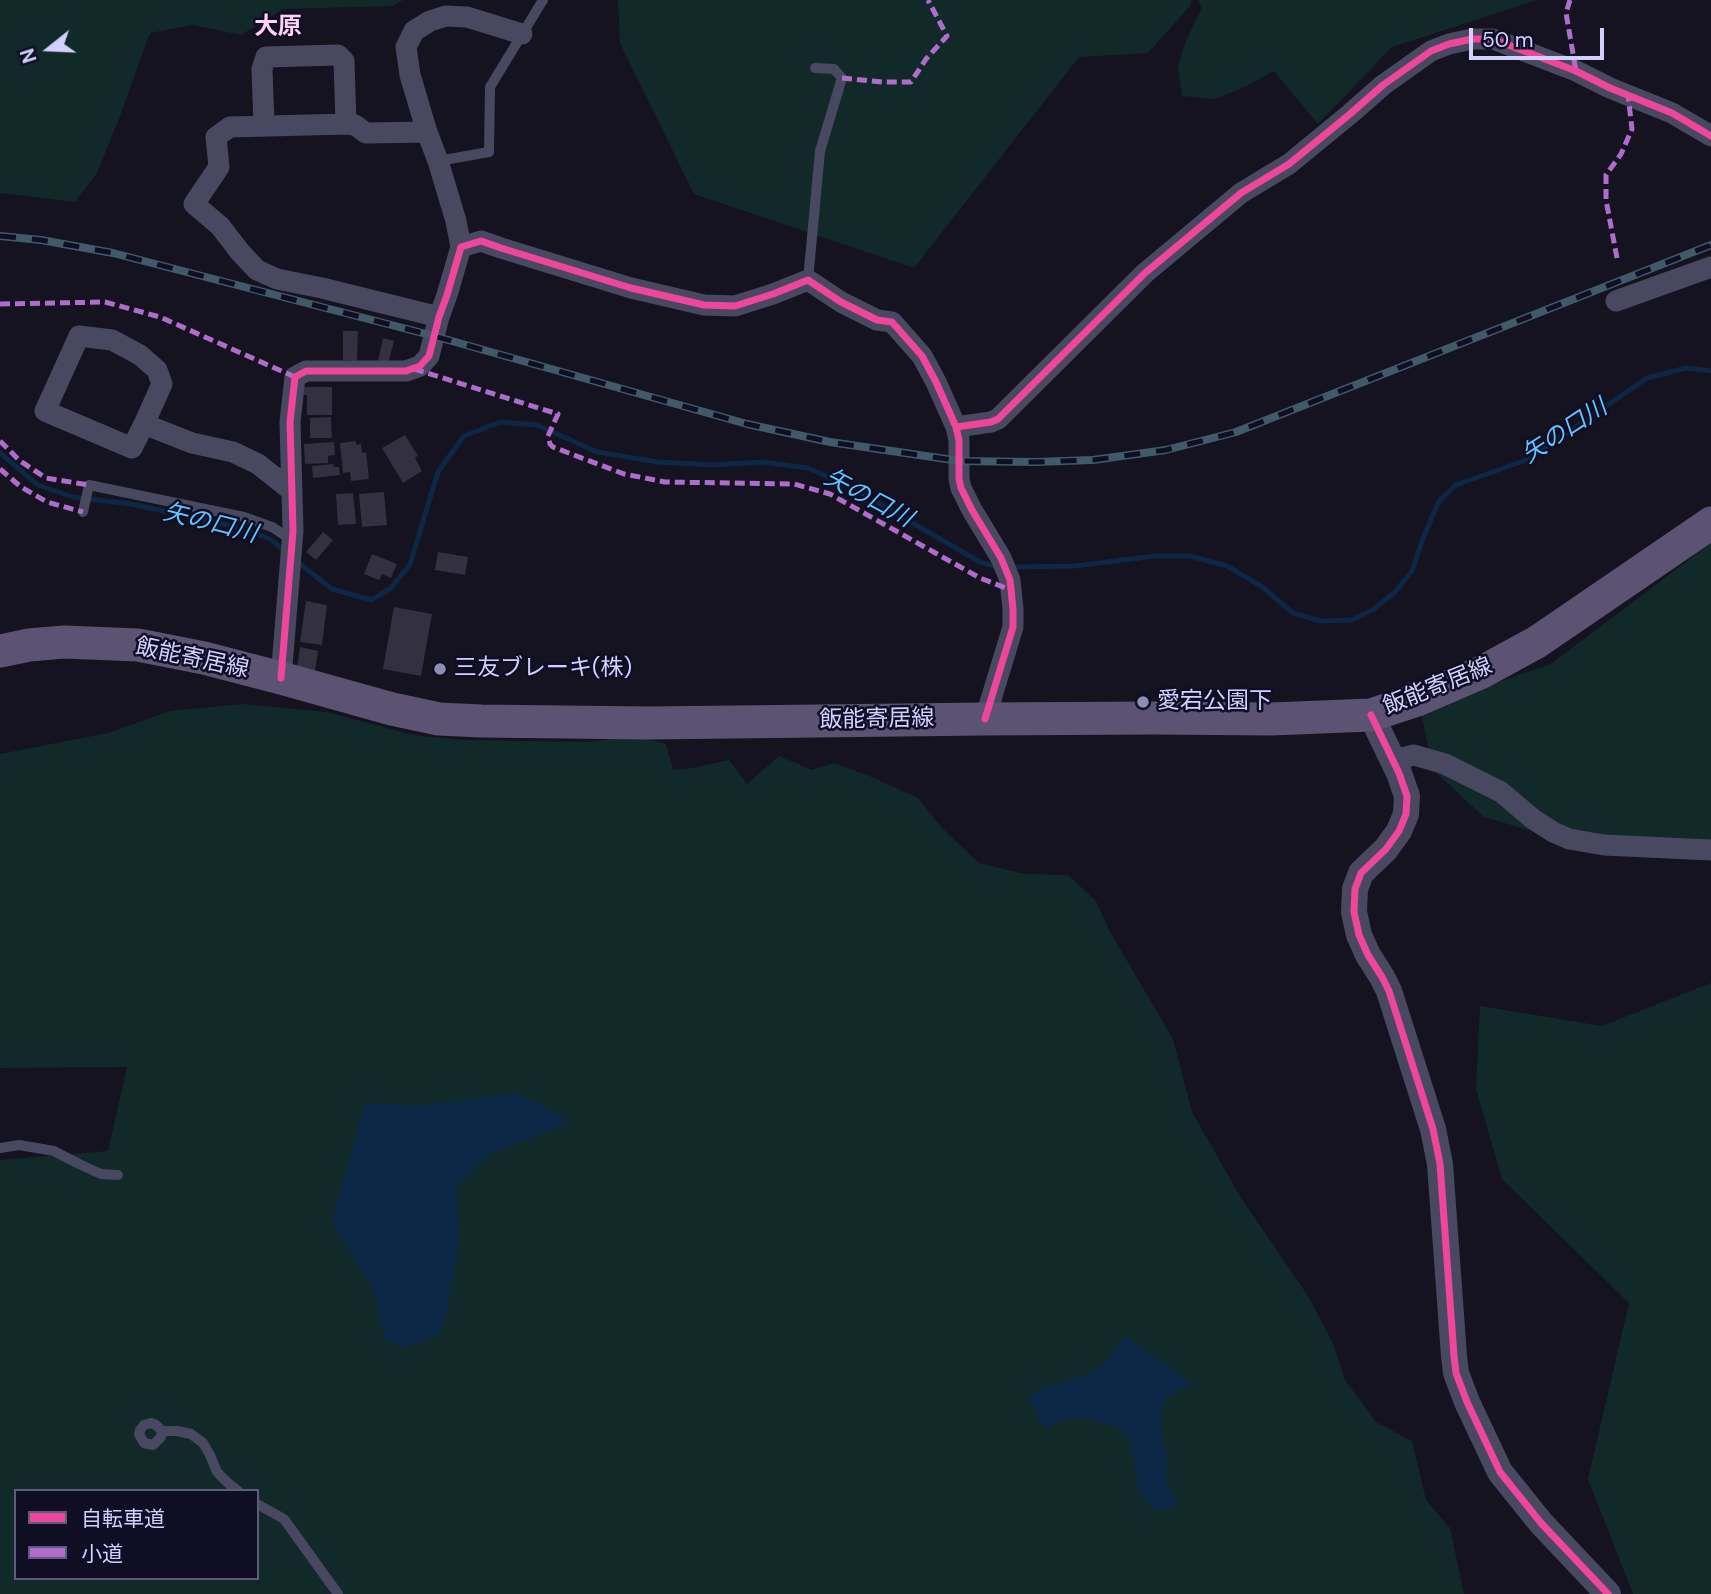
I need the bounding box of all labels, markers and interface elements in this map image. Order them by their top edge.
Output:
north arrow [14,14,84,84]
district label: 大原 [254,14,302,42]
scale bar [1473,14,1608,58]
text: 50 m [1482,26,1533,54]
text: N [15,45,43,66]
water label: 矢の口川 [1517,394,1613,470]
water label: 矢の口川 [819,464,917,534]
water label: 矢の口川 [160,498,260,550]
street label: 飯能寄居線 [133,634,251,684]
street label: 飯能寄居線 [1380,653,1496,721]
place label: 三友ブレーキ(株) [454,655,632,683]
marker: 三友ブレーキ(株) [432,661,448,677]
place label: 愛宕公園下 [1157,688,1272,716]
marker: 愛宕公園下 [1135,694,1151,710]
street label: 飯能寄居線 [819,705,935,735]
legend [14,1489,259,1580]
text: 自転車道 [81,1505,165,1533]
text: 小道 [81,1540,123,1568]

